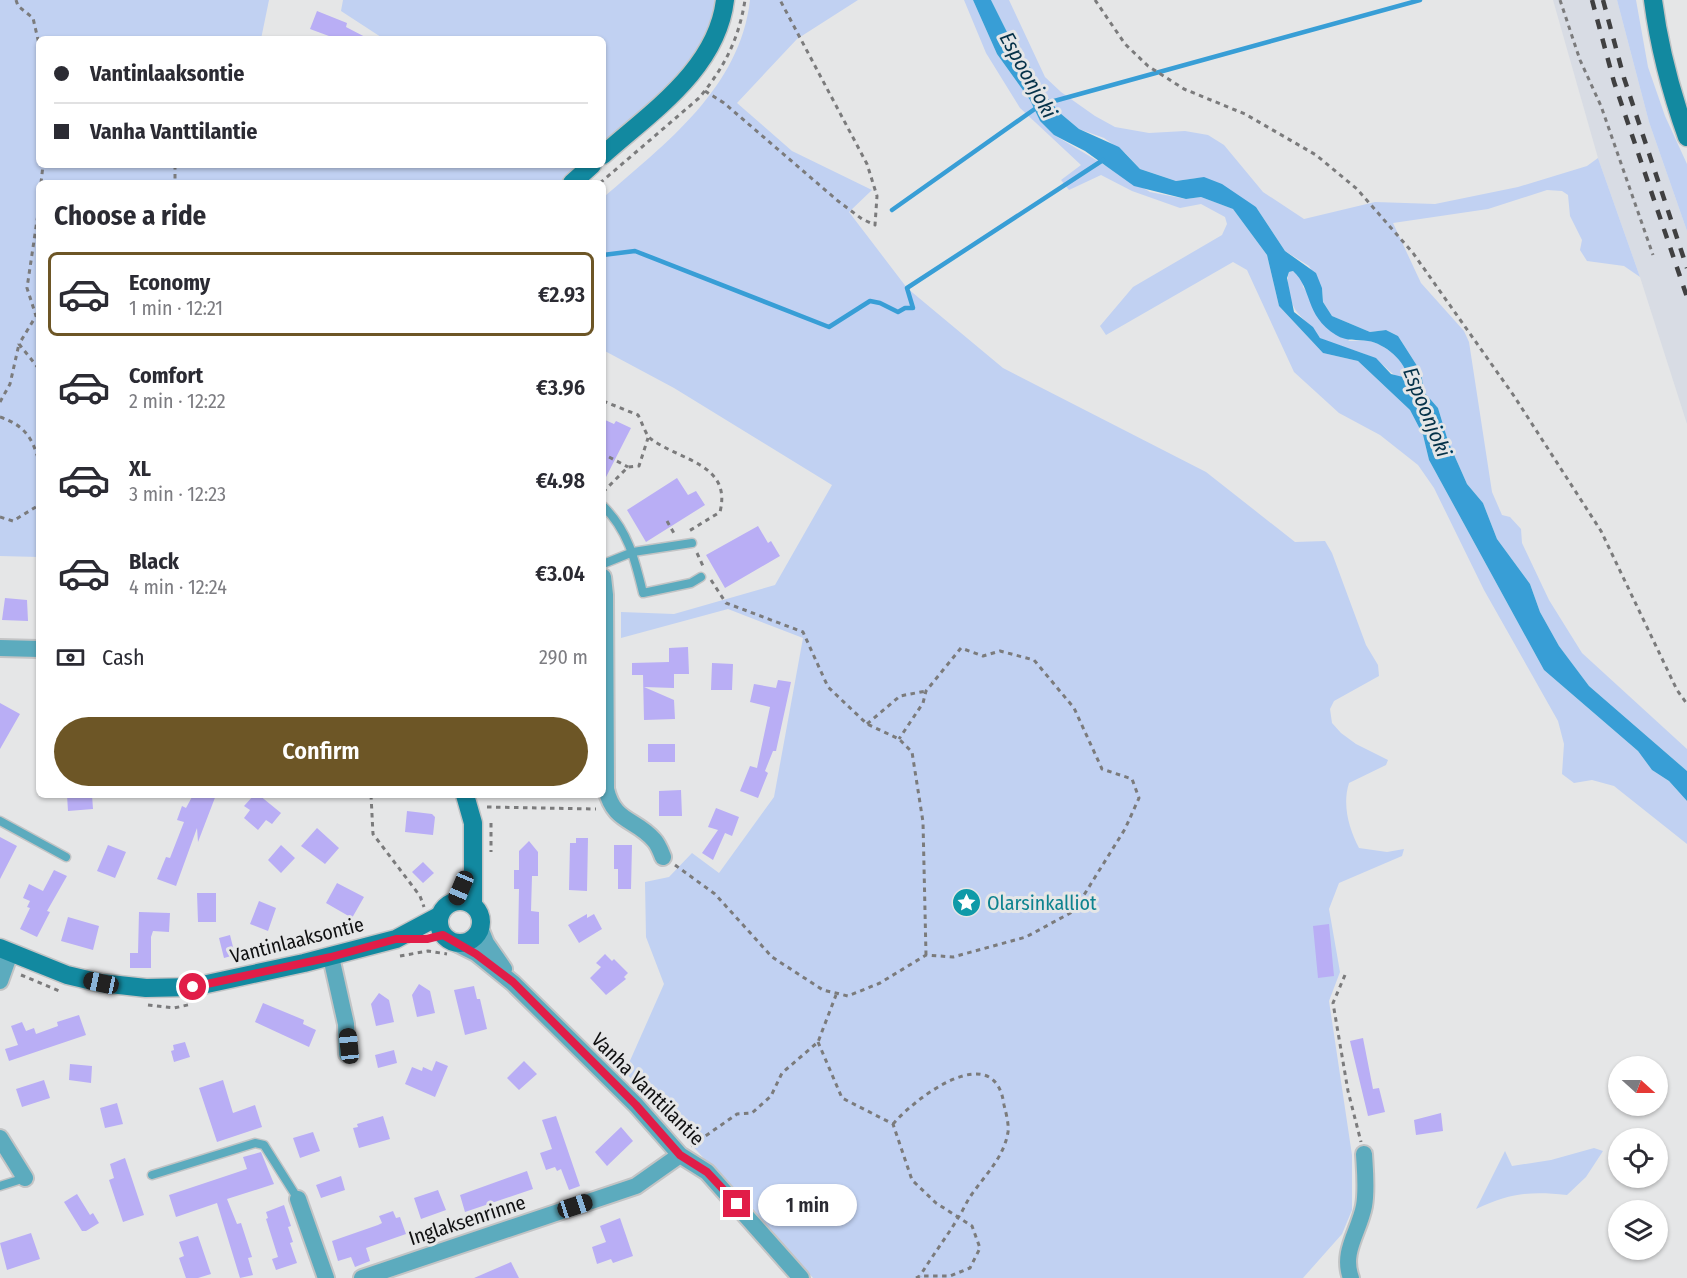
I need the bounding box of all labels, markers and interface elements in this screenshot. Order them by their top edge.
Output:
water label: Espoonjoki [994,27,1063,123]
text: Vantinlaaksontie [90,60,244,87]
text: Vanha Vanttilantie [90,118,257,145]
text: Choose a ride [54,200,206,232]
icon: car [57,267,111,321]
text: Economy [129,269,210,296]
text: €2.93 [538,281,585,308]
text: 1 min · 12:21 [129,296,223,320]
icon: car [57,360,111,414]
text: Comfort [129,362,203,389]
water label: Espoonjoki [1397,363,1457,461]
text: €3.96 [536,374,585,401]
text: 2 min · 12:22 [129,389,226,413]
icon: car [57,453,111,507]
text: XL [129,455,151,482]
text: €4.98 [536,467,585,494]
text: 3 min · 12:23 [129,482,226,506]
icon: car [57,546,111,600]
text: Black [129,548,179,575]
text: €3.04 [535,560,585,587]
text: 4 min · 12:24 [129,575,227,599]
icon: cash [54,641,87,674]
text: Cash [102,644,145,671]
text: 290 m [539,645,588,669]
button: Confirm [54,717,588,786]
car [446,868,476,908]
place icon: Olarsinkalliot [950,887,982,919]
place label: Olarsinkalliot [987,891,1097,915]
street label: Vantinlaaksontie [228,912,366,968]
car [82,970,120,996]
route start [179,973,206,1000]
car [338,1027,360,1065]
street label: Vanha Vanttilantie [587,1028,709,1150]
north arrow [1608,1056,1668,1116]
map controls [1608,1056,1668,1260]
button: locate [1608,1128,1668,1188]
callout: 1 min [758,1183,857,1225]
street label: Inglaksenrinne [406,1190,528,1250]
route end [723,1190,750,1217]
car [555,1192,595,1220]
text: 1 min [786,1193,829,1217]
button: layers [1608,1200,1668,1260]

